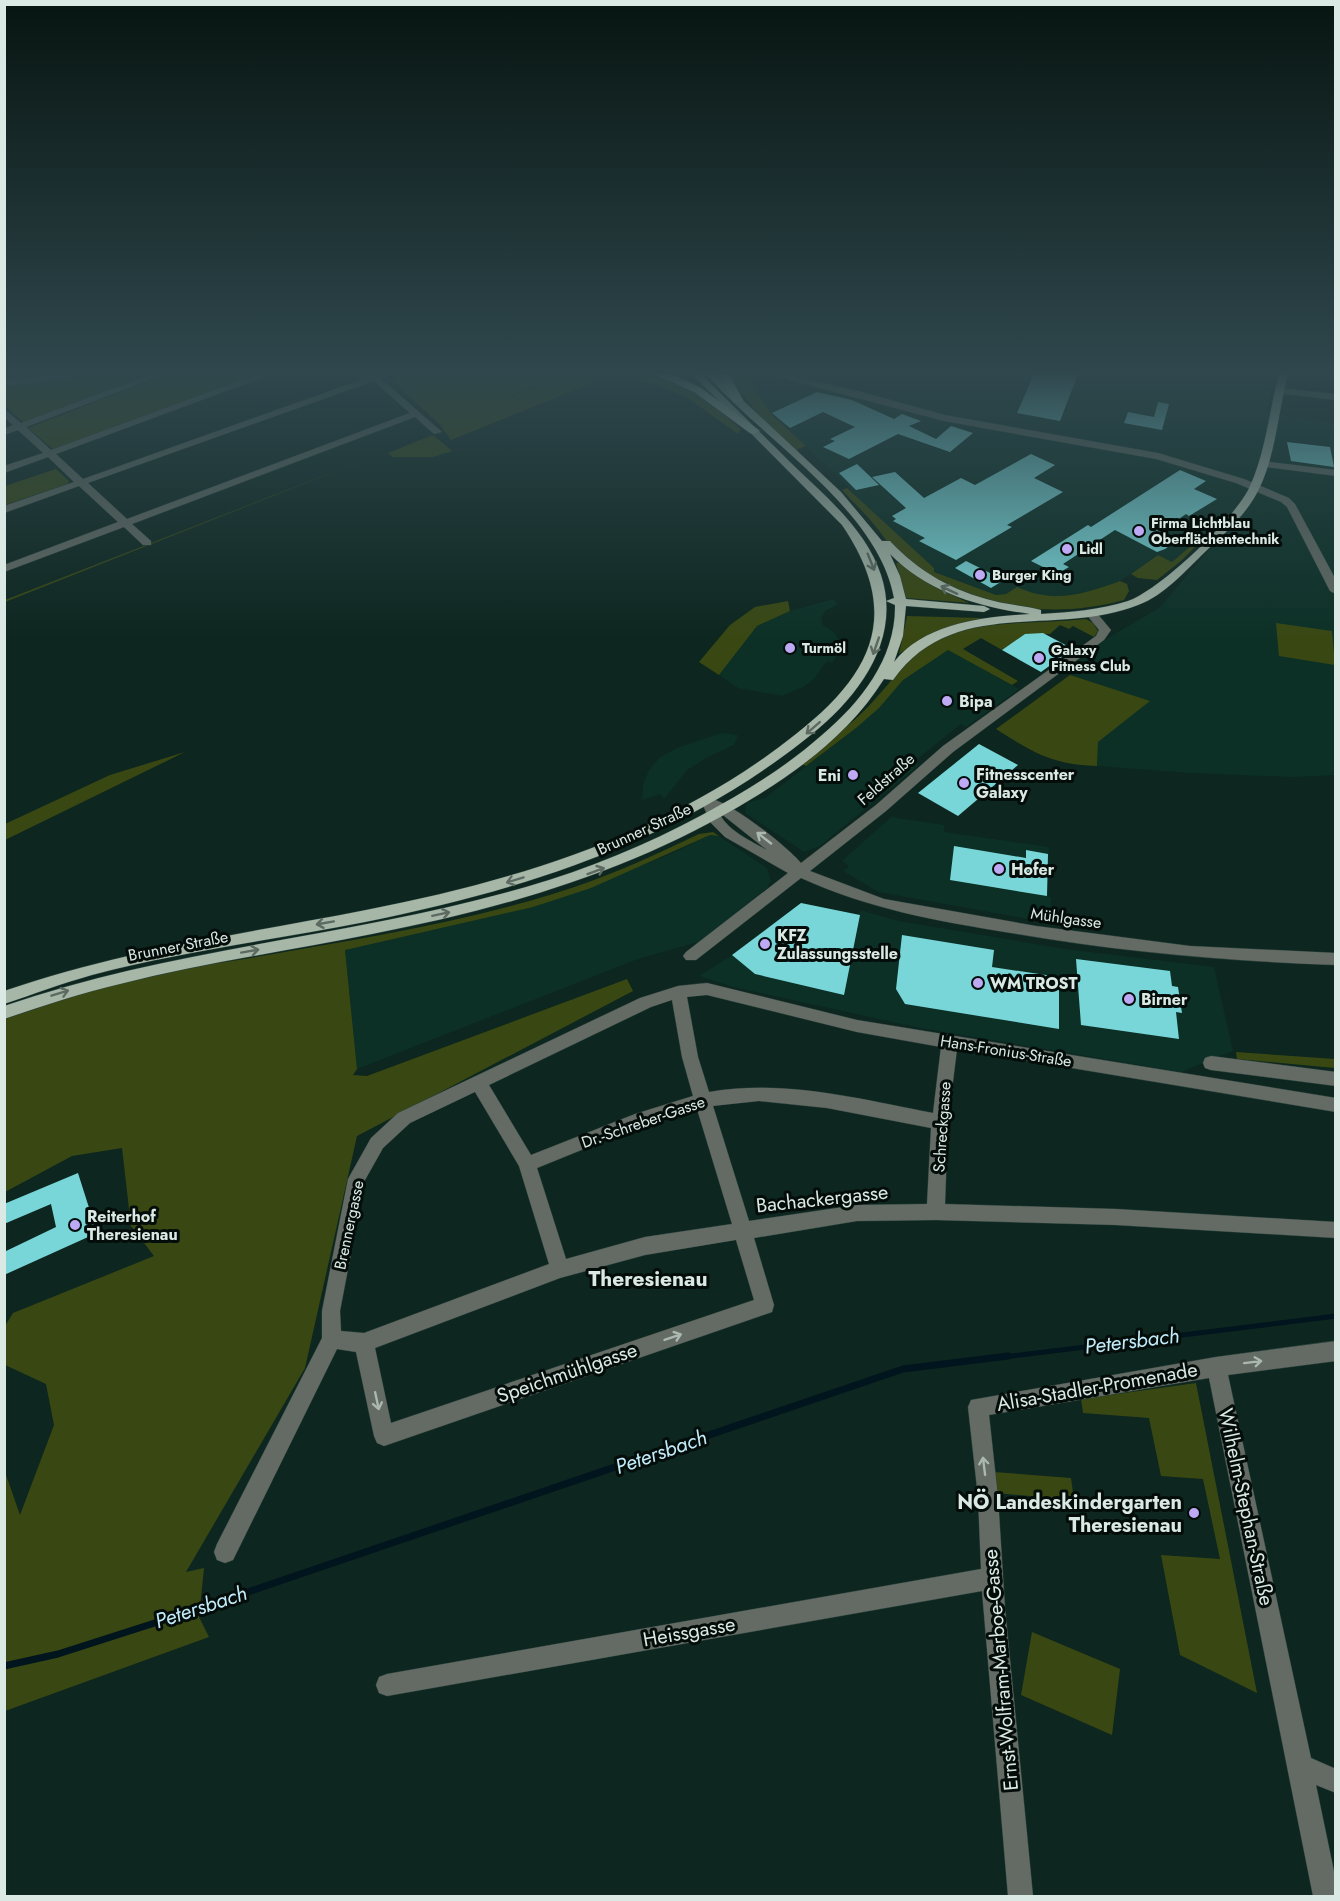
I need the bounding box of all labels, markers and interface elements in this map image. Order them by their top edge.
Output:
place label: Firma Lichtblau Oberflächentechnik [1151,513,1279,549]
marker: Firma Lichtblau Oberflächentechnik [1132,524,1146,538]
place label: Lidl [1079,539,1103,559]
marker: Lidl [1060,542,1074,556]
one-way arrow [866,552,877,571]
place label: Burger King [992,565,1072,585]
marker: Burger King [973,568,987,582]
one-way arrow [941,583,959,595]
one-way arrow [869,636,880,655]
place label: Turmöl [802,638,846,658]
place label: Galaxy Fitness Club [1051,640,1131,676]
marker: Turmöl [783,641,797,655]
marker: Galaxy Fitness Club [1032,651,1046,665]
place label: Bipa [959,690,993,713]
marker: Bipa [940,694,954,708]
one-way arrow [806,721,821,735]
street label: Feldstraße [852,748,920,810]
place label: Fitnesscenter Galaxy [976,763,1075,804]
place label: Eni [818,764,841,787]
marker: Eni [846,768,860,782]
marker: Fitnesscenter Galaxy [957,776,971,790]
street label: Brunner Straße [593,797,695,861]
one-way arrow [756,832,772,845]
place label: Hofer [1011,858,1055,881]
marker: Hofer [992,862,1006,876]
one-way arrow [586,864,604,875]
one-way arrow [506,875,525,886]
street label: Mühlgasse [1029,902,1103,934]
one-way arrow [431,908,450,919]
one-way arrow [316,918,336,929]
place label: KFZ Zulassungsstelle [777,924,898,965]
street label: Brunner Straße [126,925,230,967]
marker: KFZ Zulassungsstelle [758,937,772,951]
one-way arrow [239,945,259,956]
place label: WM TROST [990,972,1078,995]
marker: WM TROST [971,976,985,990]
one-way arrow [50,987,69,998]
place label: Birner [1141,988,1188,1011]
marker: Birner [1122,992,1136,1006]
street label: Hans-Fronius-Straße [939,1029,1073,1073]
street label: Schreckgasse [927,1081,957,1173]
street label: Dr.-Schreber-Gasse [578,1090,708,1154]
street label: Brennergasse [328,1178,370,1272]
street label: Bachackergasse [754,1178,890,1220]
place label: Reiterhof Theresienau [87,1205,178,1246]
marker: Reiterhof Theresienau [68,1218,82,1232]
district label: Theresienau [589,1264,708,1294]
water label: Petersbach [1083,1320,1181,1362]
one-way arrow [663,1330,682,1341]
street label: Speichmühlgasse [493,1335,641,1411]
street label: Alisa-Stadler-Promenade [994,1355,1200,1419]
one-way arrow [1242,1356,1262,1367]
one-way arrow [371,1391,383,1410]
street label: Wilhelm-Stephan-Straße [1211,1406,1281,1608]
water label: Petersbach [611,1422,711,1482]
one-way arrow [978,1457,989,1477]
place label: NÖ Landeskindergarten Theresienau [957,1488,1182,1540]
marker: NÖ Landeskindergarten Theresienau [1187,1506,1201,1520]
street label: Ernst-Wolfram-Marboe-Gasse [976,1548,1026,1792]
water label: Petersbach [151,1578,251,1636]
street label: Heissgasse [641,1610,737,1654]

